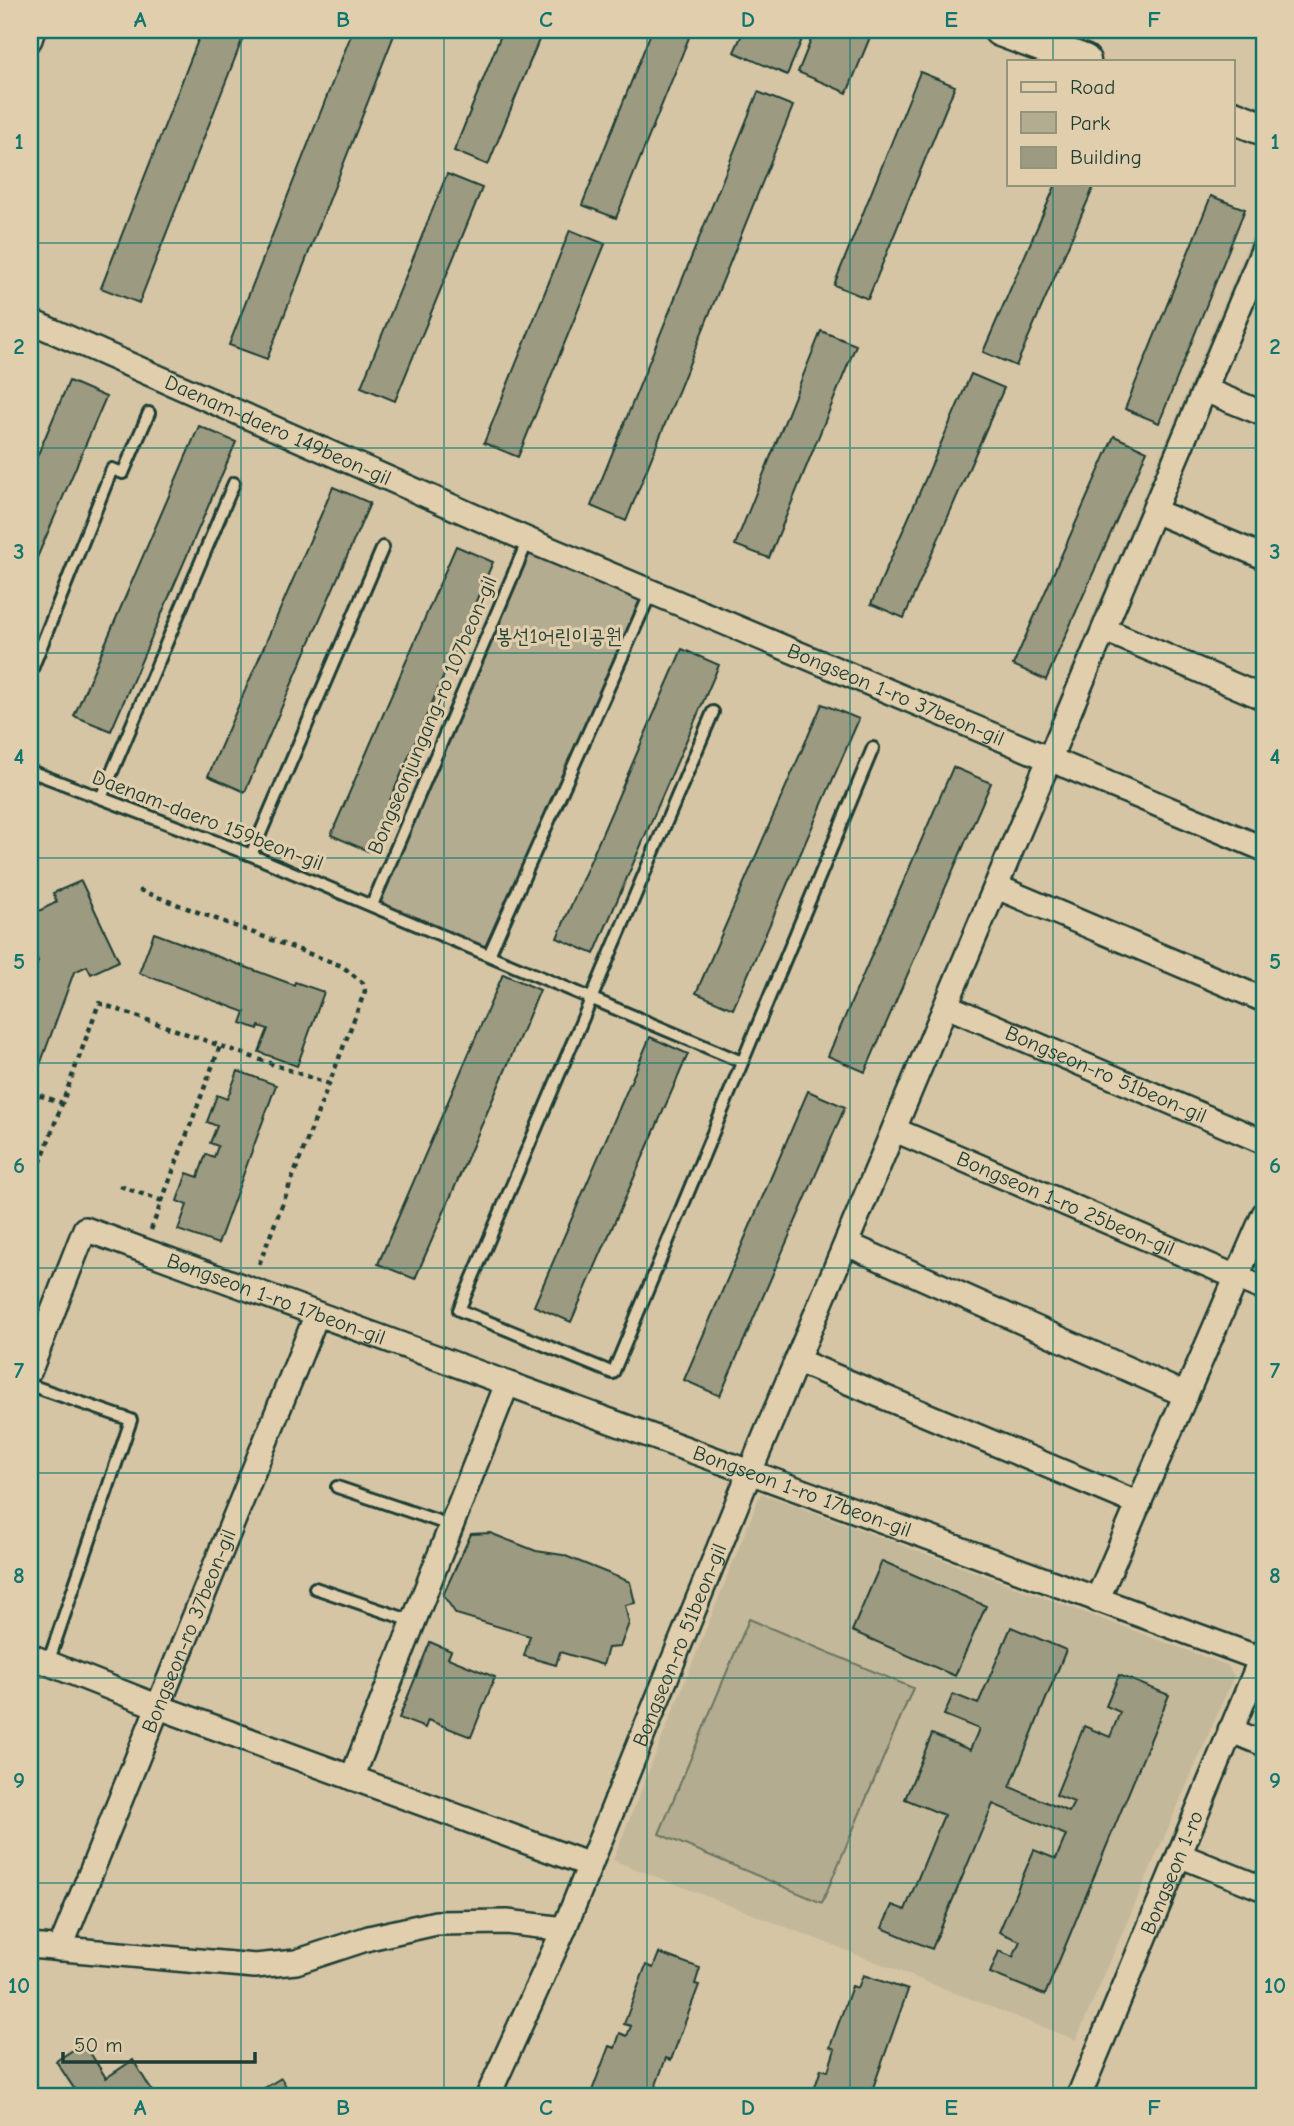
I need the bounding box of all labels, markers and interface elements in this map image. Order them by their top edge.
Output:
text: A [134,6,147,33]
text: B [336,6,350,33]
text: C [539,6,553,33]
text: D [741,6,755,33]
text: E [944,6,958,33]
text: F [1147,6,1161,33]
legend [1007,60,1234,186]
text: Road [1070,75,1115,99]
text: Park [1070,111,1110,135]
text: 1 [14,128,24,155]
text: 1 [1270,128,1280,155]
text: Building [1070,145,1142,169]
text: 2 [13,333,25,360]
text: 2 [1269,333,1281,360]
street label: Daenam-daero 149beon-gil [161,370,395,490]
text: 3 [13,538,25,565]
text: 3 [1269,538,1281,565]
street label: Bongseonjungang-ro 107beon-gil [362,572,502,858]
park label: 봉선1어린이공원 [496,624,622,648]
street label: Bongseon 1-ro 37beon-gil [784,638,1008,751]
text: 4 [14,743,25,770]
text: 4 [1270,743,1281,770]
street label: Daenam-daero 159beon-gil [89,765,327,875]
text: 5 [13,948,25,975]
text: 5 [1269,948,1281,975]
street label: Bongseon-ro 51beon-gil [1002,1020,1210,1128]
street label: Bongseon 1-ro 25beon-gil [953,1146,1178,1261]
text: 6 [13,1152,25,1179]
text: 6 [1269,1152,1281,1179]
street label: Bongseon 1-ro 17beon-gil [164,1248,389,1350]
text: 7 [14,1357,25,1384]
text: 7 [1270,1357,1281,1384]
street label: Bongseon 1-ro 17beon-gil [690,1440,915,1542]
street label: Bongseon-ro 37beon-gil [137,1526,241,1736]
street label: Bongseon-ro 51beon-gil [628,1540,731,1750]
text: 8 [13,1562,25,1589]
text: 8 [1269,1562,1281,1589]
text: 9 [13,1767,25,1794]
text: 9 [1269,1767,1281,1794]
street label: Bongseon 1-ro [1136,1807,1208,1938]
text: 10 [8,1972,30,1999]
text: 10 [1264,1972,1286,1999]
scale bar [63,2021,256,2065]
text: 50 m [74,2033,123,2057]
text: A [134,2094,147,2121]
text: B [336,2094,350,2121]
text: C [539,2094,553,2121]
text: D [741,2094,755,2121]
text: E [944,2094,958,2121]
text: F [1147,2094,1161,2121]

